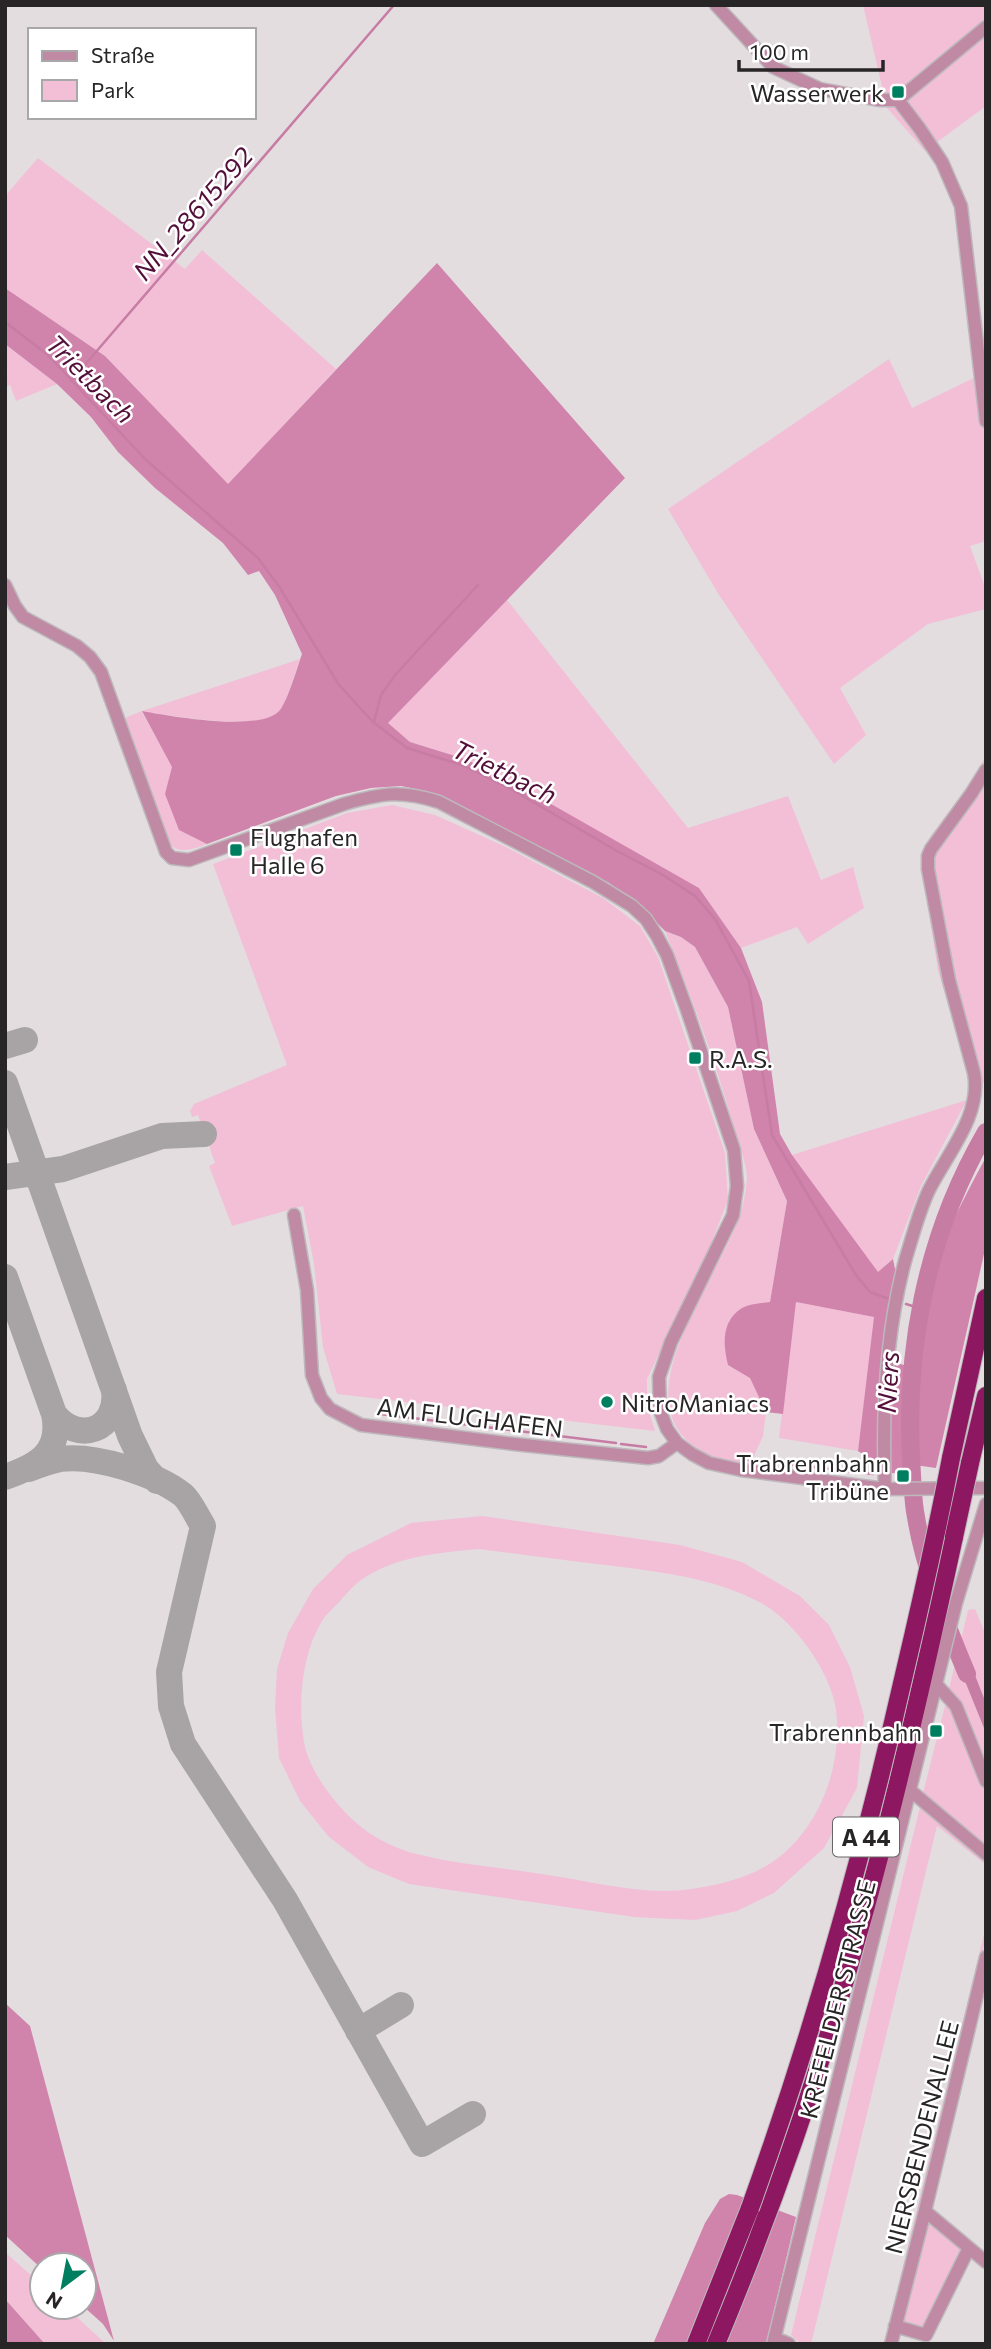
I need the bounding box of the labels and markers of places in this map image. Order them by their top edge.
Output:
place label: Wasserwerk [750,78,884,107]
marker: Wasserwerk [890,84,906,100]
place label: Flughafen Halle 6 [250,822,358,879]
marker: Flughafen Halle 6 [228,842,244,858]
place label: R.A.S. [709,1044,773,1073]
marker: R.A.S. [687,1050,703,1066]
place label: NitroManiacs [621,1388,769,1417]
marker: NitroManiacs [599,1394,615,1410]
place label: Trabrennbahn Tribüne [736,1448,889,1505]
marker: Trabrennbahn Tribüne [895,1468,911,1484]
place label: Trabrennbahn [769,1717,922,1746]
marker: Trabrennbahn [928,1723,944,1739]

